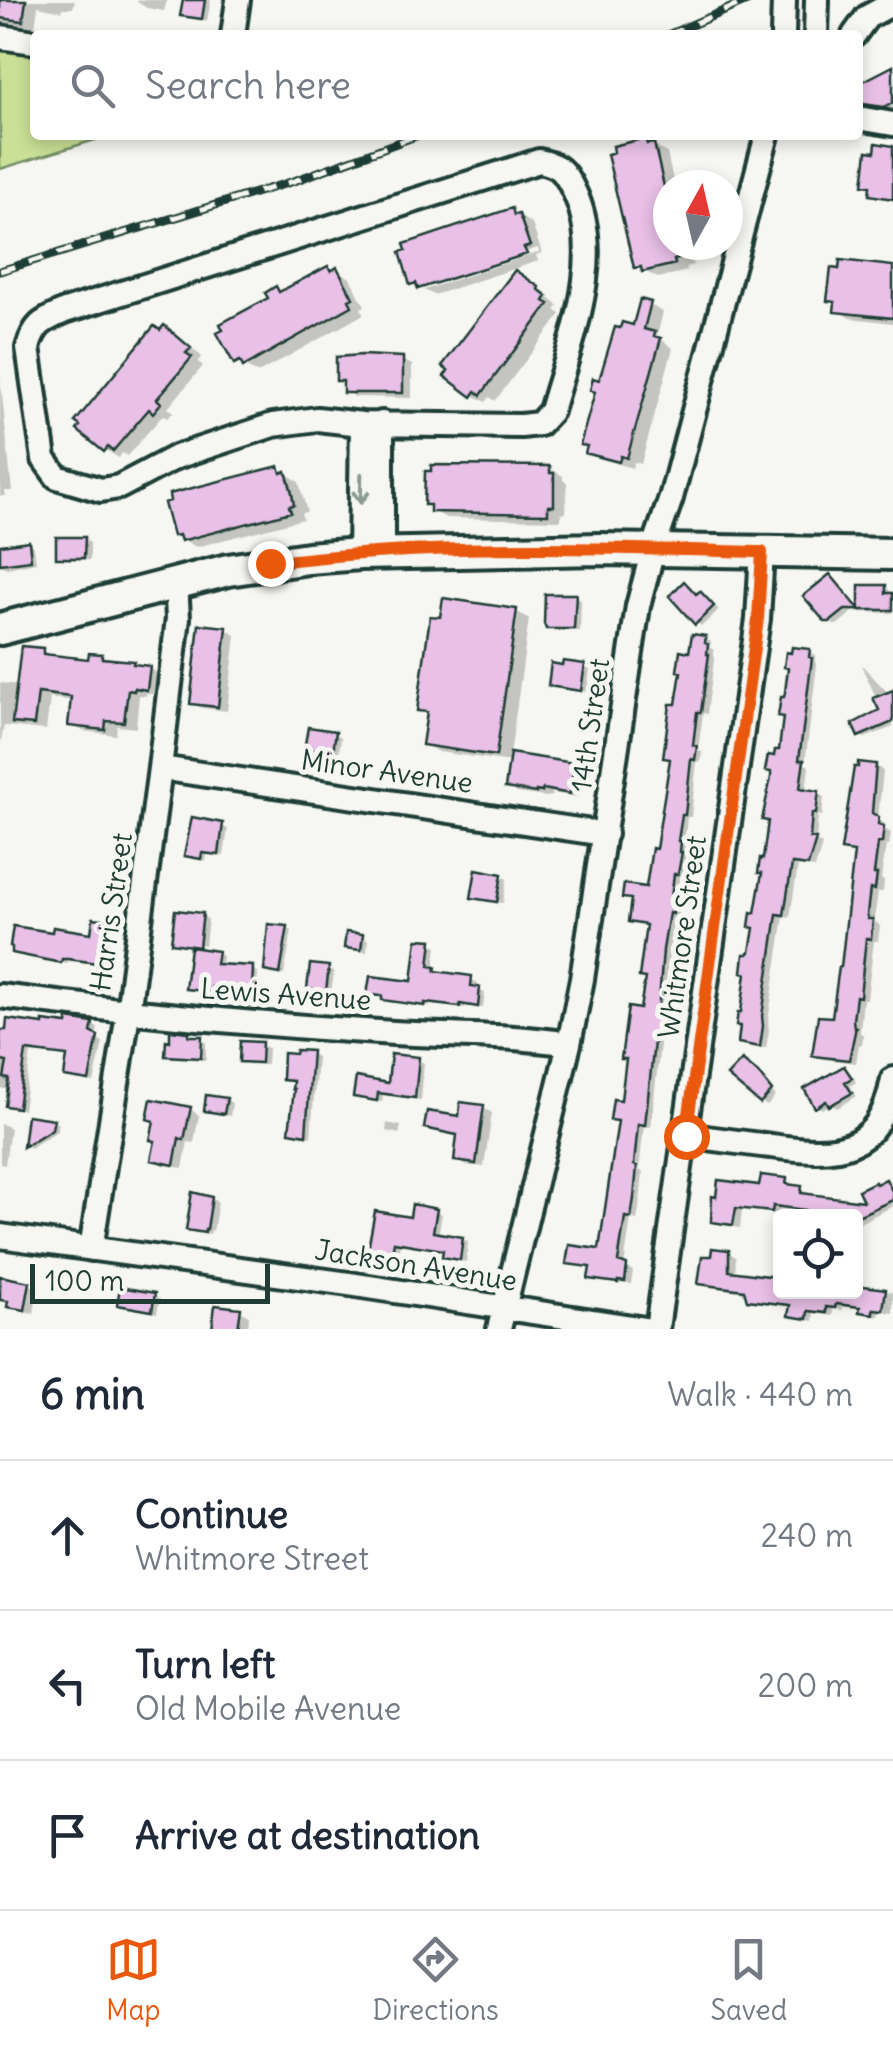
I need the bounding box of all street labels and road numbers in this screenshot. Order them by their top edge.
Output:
street label: 14th Street [563,656,617,794]
street label: Minor Avenue [299,741,475,801]
street label: Harris Street [82,831,140,993]
street label: Whitmore Street [650,833,714,1041]
street label: Lewis Avenue [199,970,373,1018]
street label: Jackson Avenue [313,1231,519,1299]

